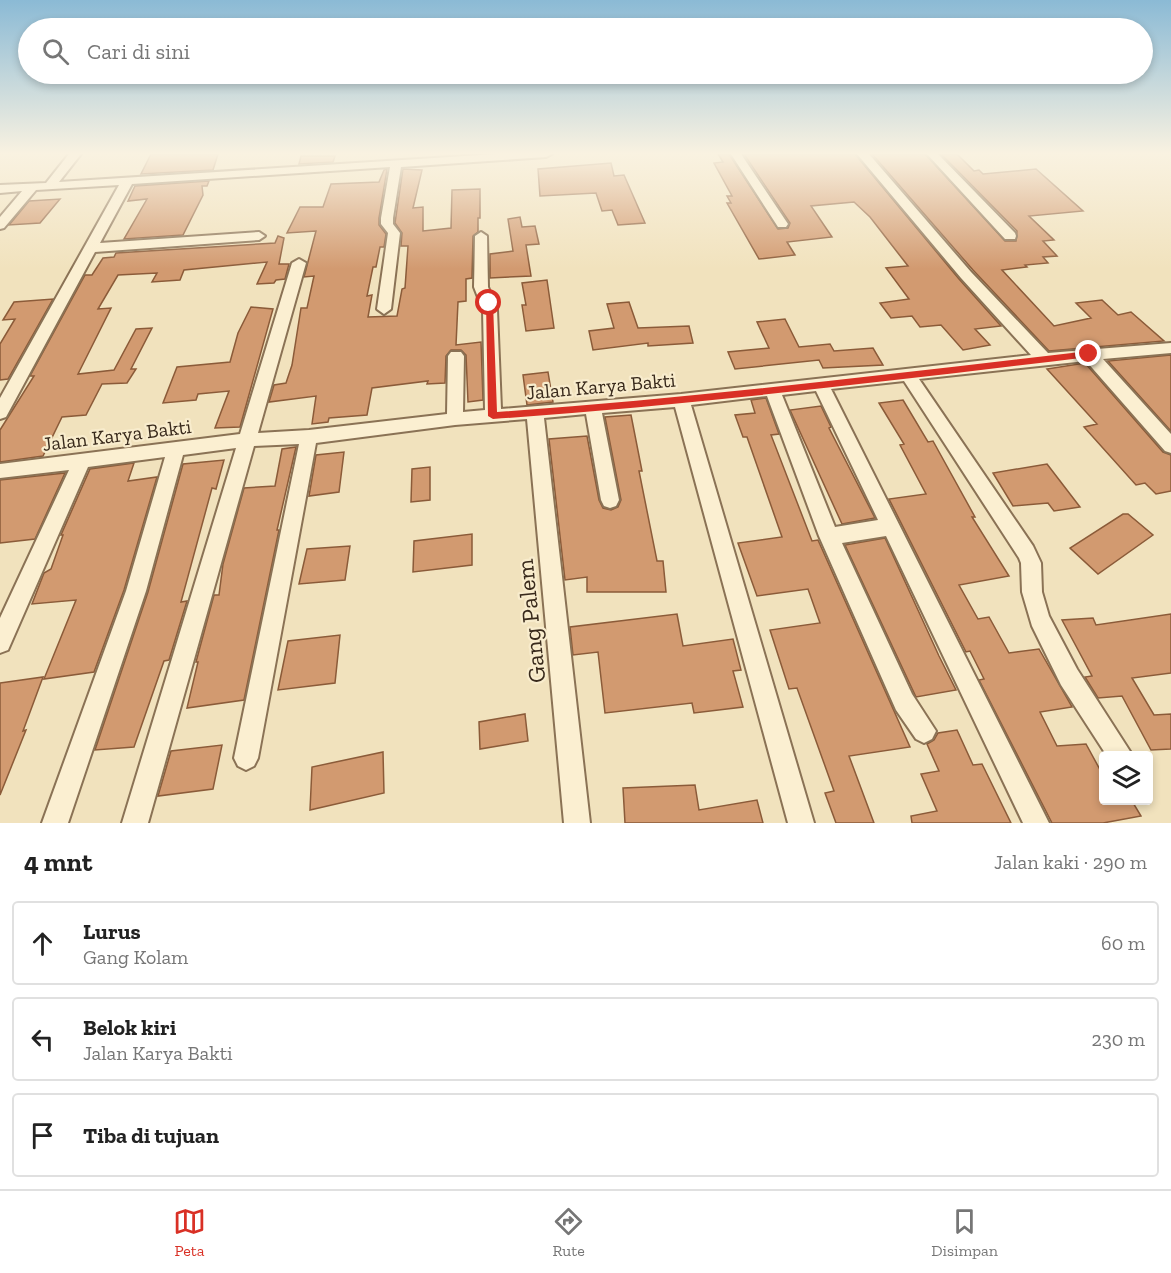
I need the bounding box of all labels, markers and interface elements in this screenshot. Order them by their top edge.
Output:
search box [18,18,1153,84]
icon: search [39,35,72,68]
text: Cari di sini [87,38,190,65]
route start [475,289,501,315]
route end [1075,340,1101,366]
street label: Jalan Karya Bakti [525,367,677,404]
street label: Jalan Karya Bakti [41,414,193,456]
street label: Gang Palem [510,558,551,684]
map controls [1099,751,1153,805]
button: layers [1099,751,1153,805]
text: 4 mnt [24,846,92,878]
text: Jalan kaki · 290 m [994,850,1147,874]
text: Lurus [83,918,141,945]
icon: ahead [26,927,59,960]
text: 60 m [1101,931,1145,955]
text: Gang Kolam [83,945,188,969]
text: Belok kiri [83,1014,176,1041]
icon: left [26,1023,59,1056]
text: 230 m [1092,1027,1145,1051]
text: Jalan Karya Bakti [83,1041,233,1065]
icon: arrive [26,1119,59,1152]
text: Tiba di tujuan [83,1122,219,1149]
tab: Peta [173,1205,206,1260]
tab: Rute [552,1205,585,1260]
tab: Disimpan [931,1205,998,1260]

